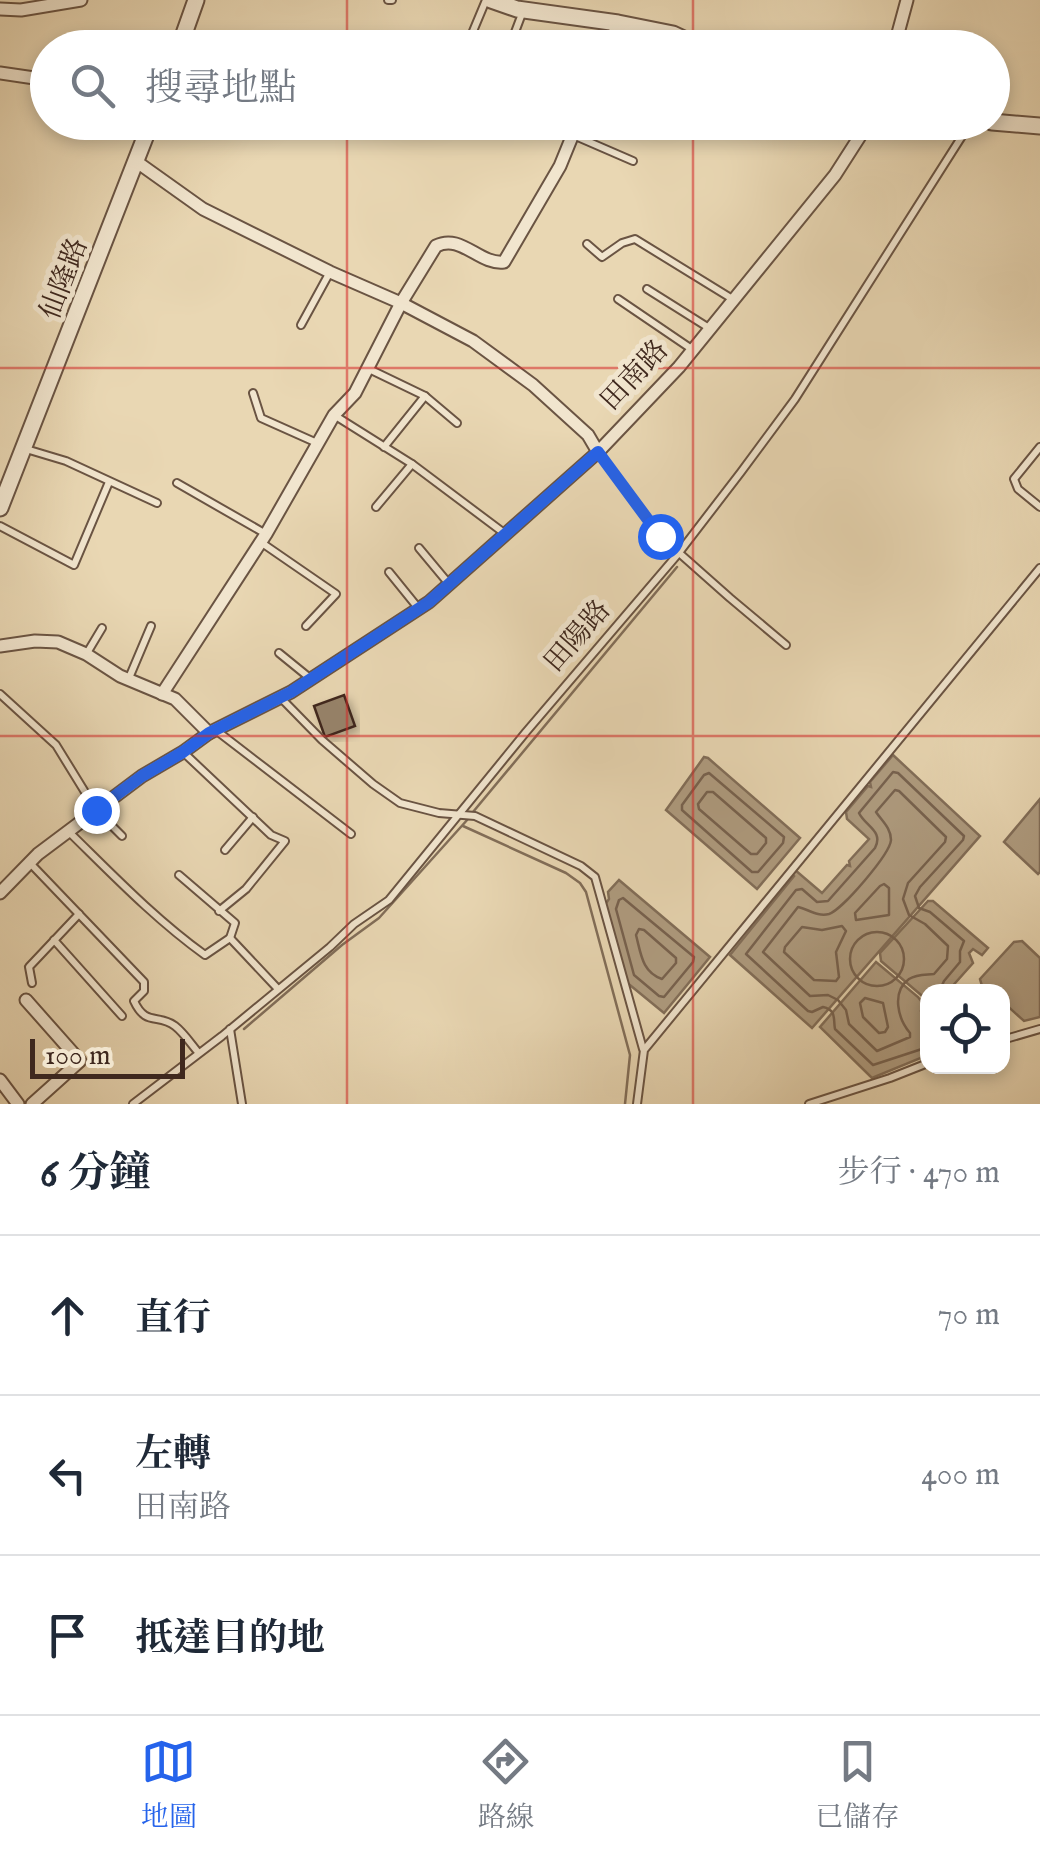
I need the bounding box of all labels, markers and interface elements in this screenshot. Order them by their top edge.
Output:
search box [30,30,1010,140]
icon: search [65,58,120,113]
text: 搜尋地點 [145,66,297,114]
street label: 仙隆路 [34,234,96,324]
street label: 田南路 [594,333,676,419]
route start [638,514,684,560]
street label: 田陽路 [537,594,619,680]
route end [74,788,120,834]
map controls [920,984,1010,1074]
button: locate [920,984,1010,1074]
scale bar [30,1034,185,1078]
text: 100 m [45,1039,111,1074]
text: 6 分鐘 [40,1148,151,1201]
text: 步行 · 470 m [838,1153,1000,1194]
icon: ahead [40,1288,95,1343]
text: 70 m [938,1295,1000,1336]
text: 直行 [135,1296,211,1344]
text: 左轉 [135,1432,211,1480]
icon: left [40,1448,95,1503]
text: 400 m [921,1455,1000,1496]
text: 田南路 [135,1488,231,1529]
icon: arrive [40,1608,95,1663]
text: 抵達目的地 [135,1616,325,1664]
tab: 地圖 [141,1734,197,1836]
tab: 路線 [478,1734,534,1836]
tab: 已儲存 [815,1734,899,1836]

